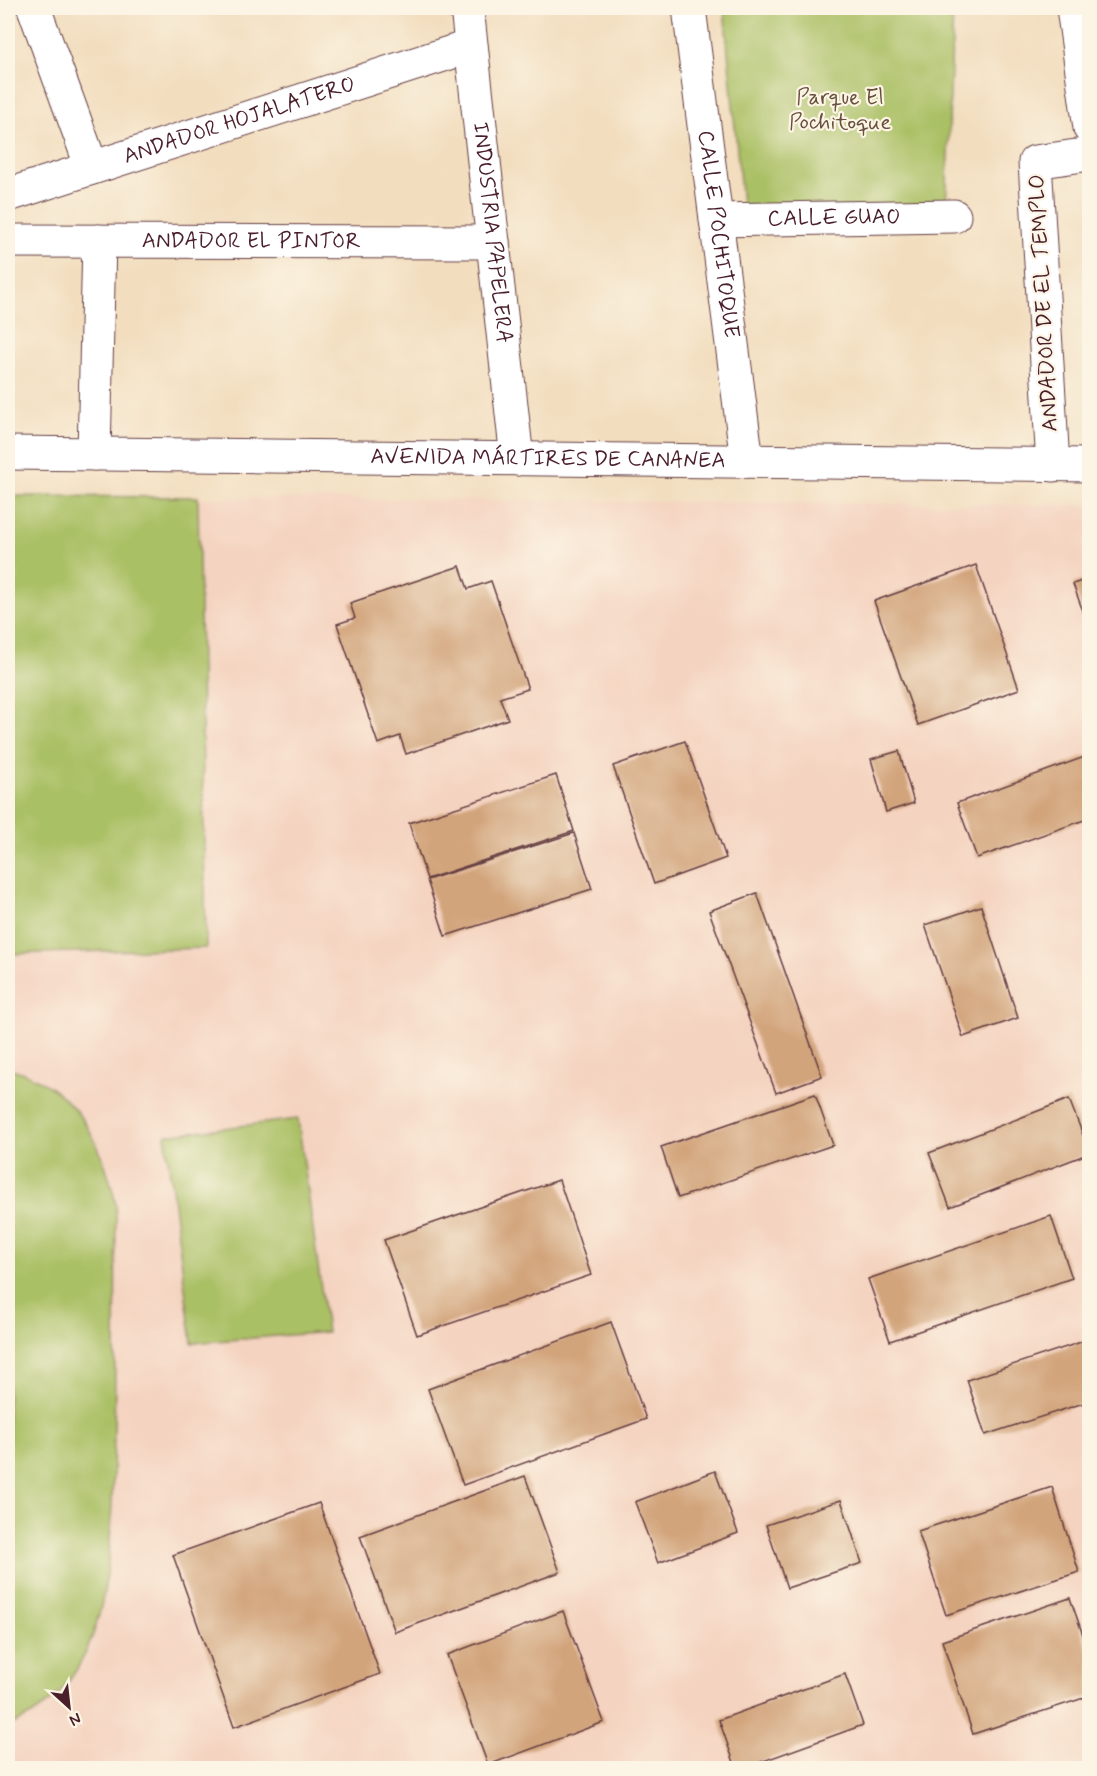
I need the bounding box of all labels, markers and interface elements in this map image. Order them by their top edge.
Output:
street label: ANDADOR HOJALATERO [120,70,359,171]
park label: Parque El Pochitoque [789,84,891,137]
street label: INDUSTRIA PAPELERA [466,120,518,345]
street label: CALLE POCHITOQUE [691,129,745,340]
street label: ANDADOR DE EL TEMPLO [1023,173,1065,433]
street label: CALLE GUAO [767,203,901,233]
street label: ANDADOR EL PINTOR [142,227,360,256]
street label: AVENIDA MÁRTIRES DE CANANEA [370,443,726,475]
north arrow [39,1677,99,1737]
text: N [66,1707,85,1731]

